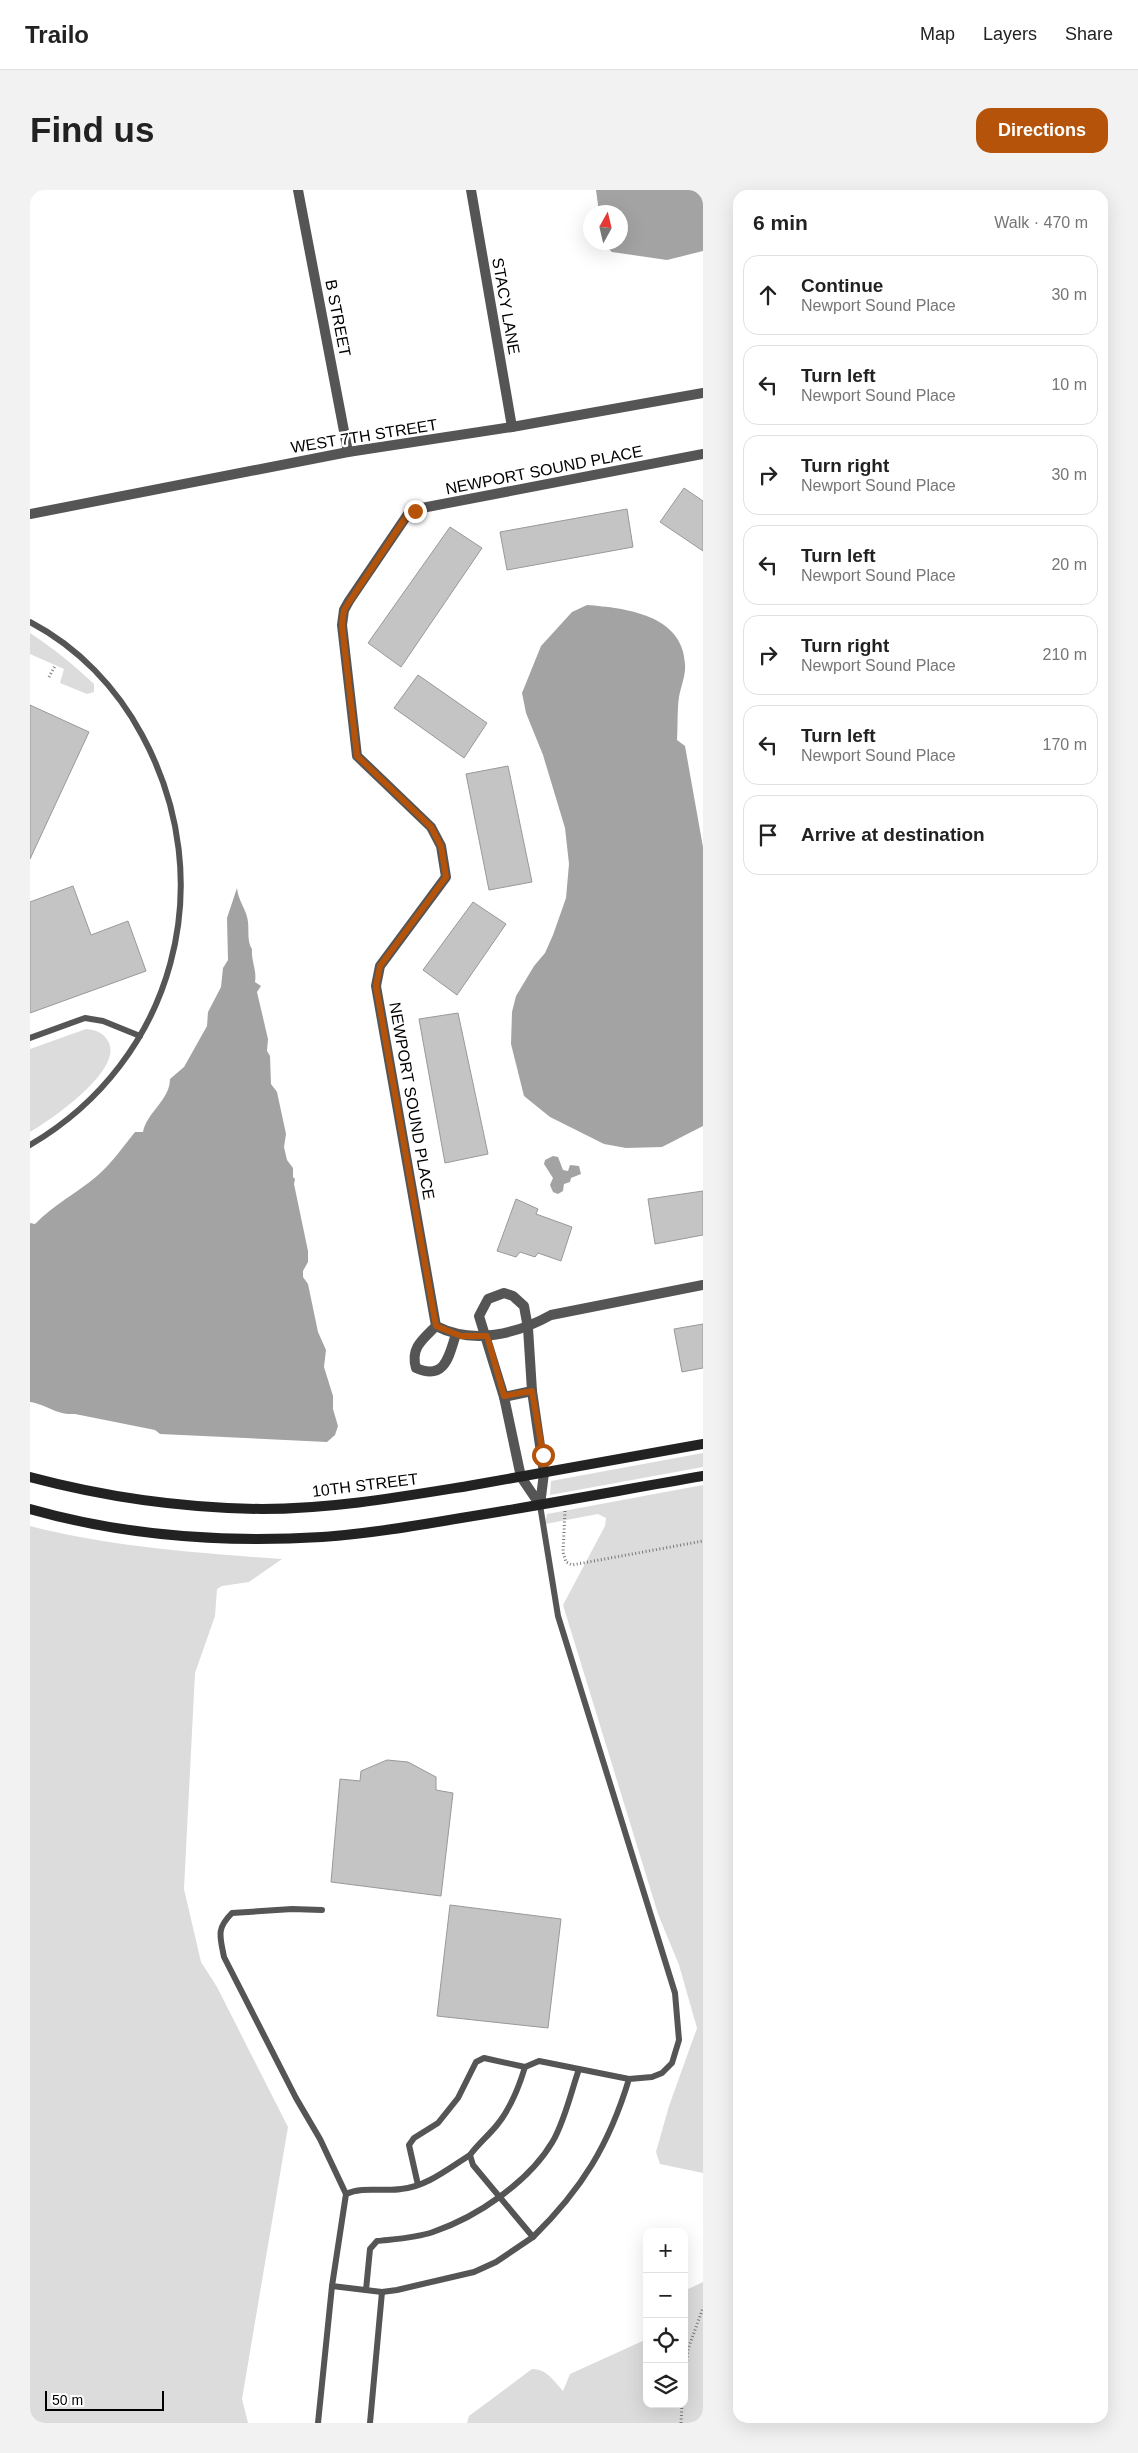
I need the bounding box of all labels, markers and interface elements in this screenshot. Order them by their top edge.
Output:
text: Trailo [25,21,89,48]
text: Map [920,24,955,44]
text: Layers [983,24,1037,44]
text: Share [1065,24,1113,44]
button: Directions [976,108,1108,153]
text: Find us [30,110,154,149]
north arrow [583,205,628,250]
text: 6 min [753,211,808,234]
text: Walk · 470 m [994,214,1088,231]
street label: STACY LANE [489,256,523,356]
text: Continue [801,275,883,296]
street label: B STREET [322,278,354,358]
icon: ahead [754,281,782,309]
text: 30 m [1051,286,1087,303]
text: Newport Sound Place [801,297,956,314]
text: Turn left [801,365,876,386]
icon: left [754,371,782,399]
text: 10 m [1051,376,1087,393]
text: Newport Sound Place [801,387,956,404]
street label: WEST 7TH STREET [289,416,439,456]
street label: NEWPORT SOUND PLACE [444,443,644,497]
text: Turn right [801,455,889,476]
icon: right [754,461,782,489]
text: 30 m [1051,466,1087,483]
text: Newport Sound Place [801,477,956,494]
route end [404,500,427,523]
text: Turn left [801,545,876,566]
icon: left [754,551,782,579]
text: 20 m [1051,556,1087,573]
text: Newport Sound Place [801,567,956,584]
text: Turn right [801,635,889,656]
icon: right [754,641,782,669]
text: 210 m [1043,646,1087,663]
text: Newport Sound Place [801,657,956,674]
text: Turn left [801,725,876,746]
icon: left [754,731,782,759]
text: 170 m [1043,736,1087,753]
text: Newport Sound Place [801,747,956,764]
icon: arrive [754,821,782,849]
text: Arrive at destination [801,824,985,845]
street label: NEWPORT SOUND PLACE [386,1001,438,1201]
route start [532,1444,555,1467]
street label: 10TH STREET [311,1470,419,1500]
map controls [643,2228,688,2408]
button: + [643,2228,688,2273]
button: − [643,2273,688,2318]
button: locate [643,2318,688,2363]
button: layers [643,2363,688,2408]
scale bar [45,2388,164,2411]
text: 50 m [52,2392,83,2408]

